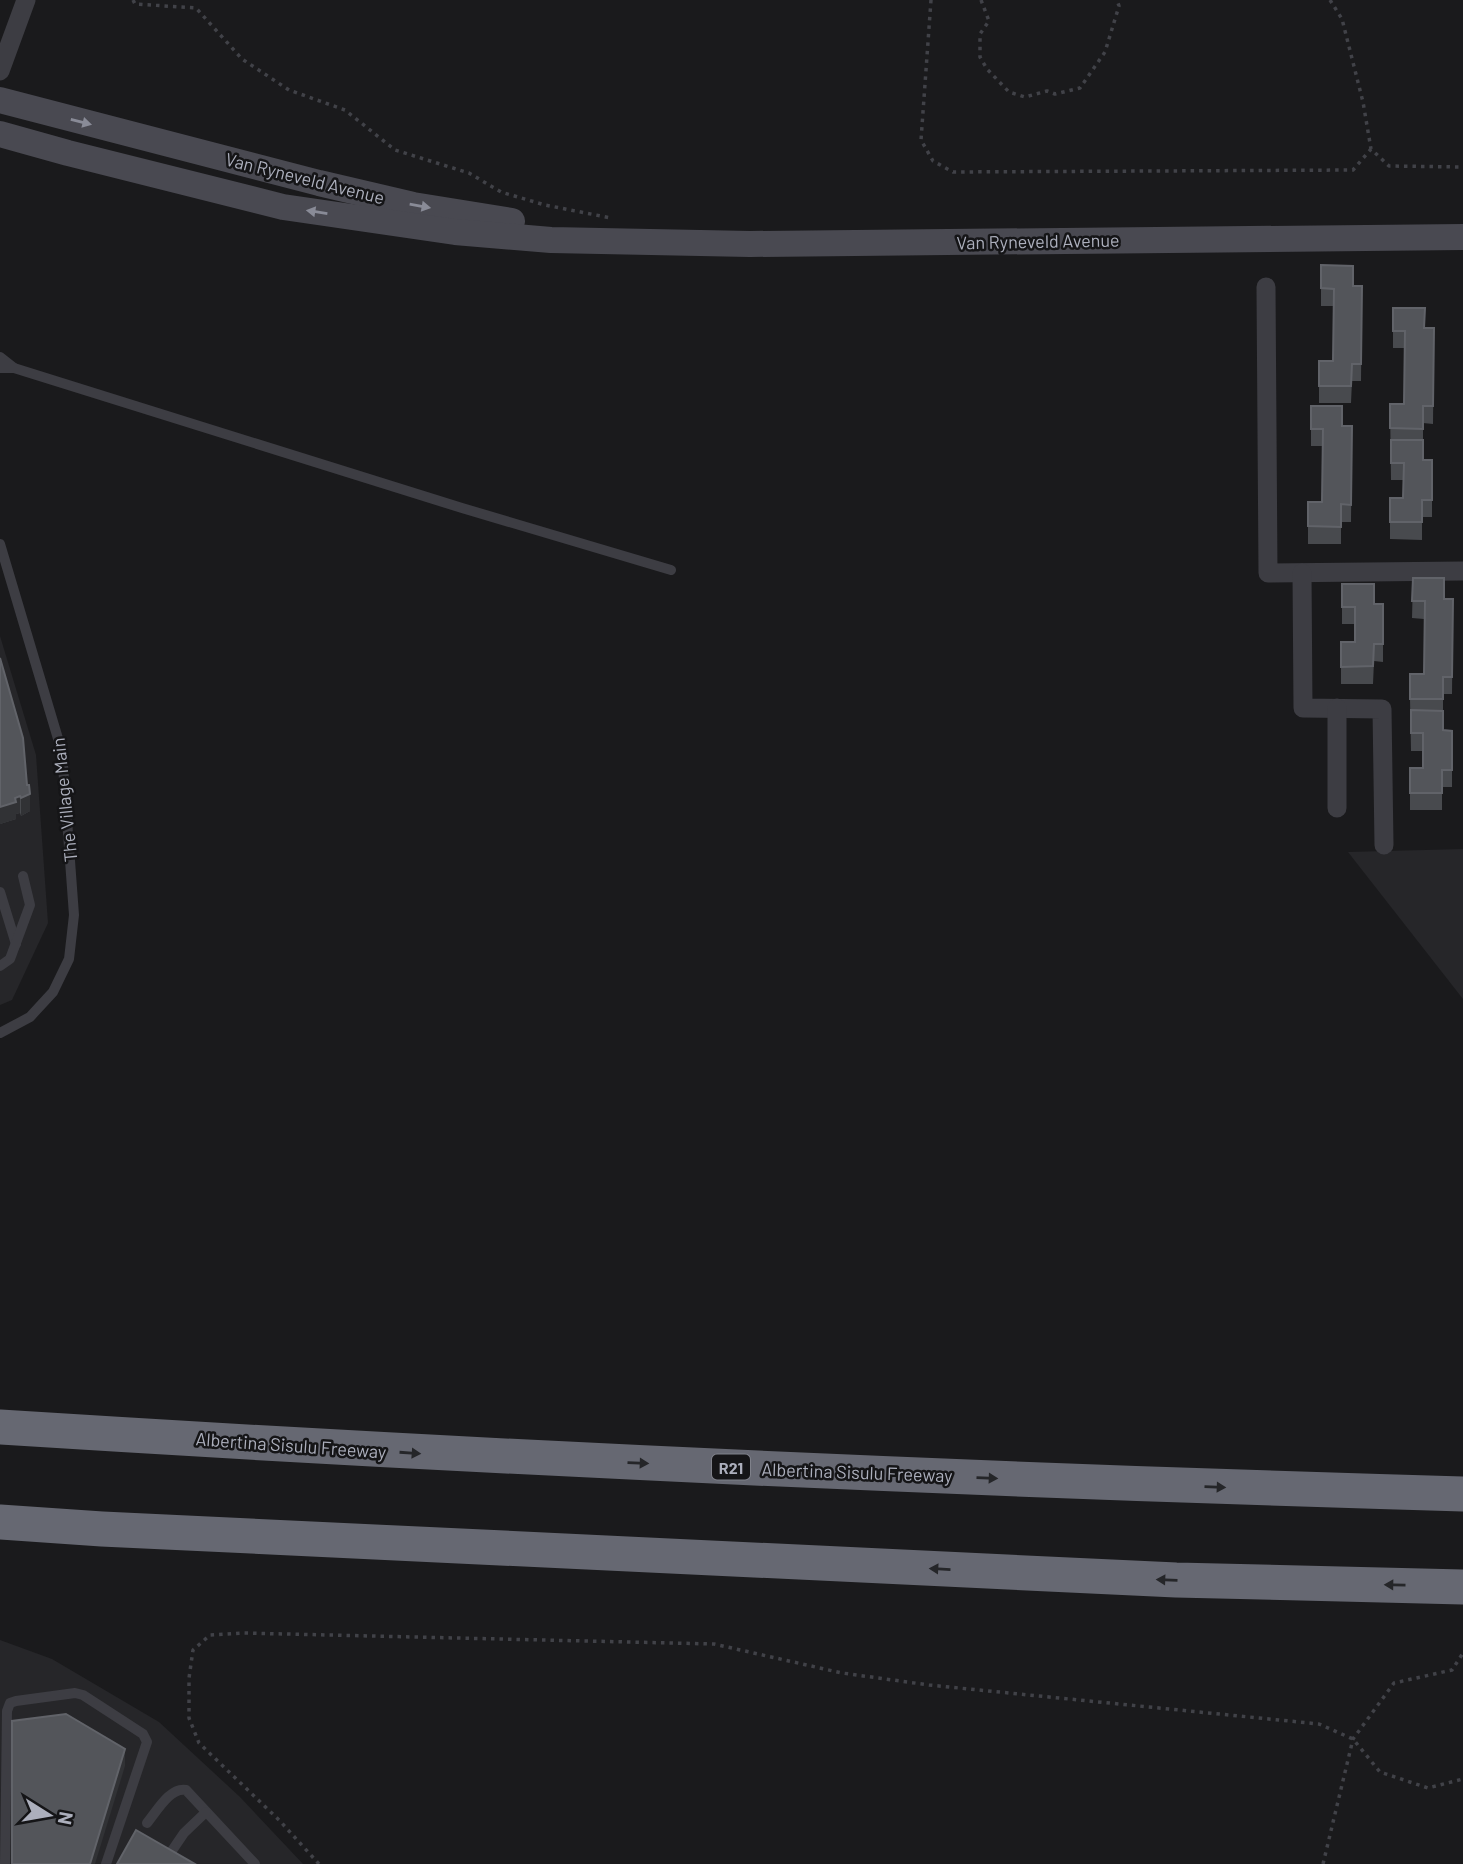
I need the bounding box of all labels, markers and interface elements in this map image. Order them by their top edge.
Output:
one-way arrow [70,117,92,128]
street label: Van Ryneveld Avenue [223,148,387,208]
one-way arrow [410,201,432,212]
one-way arrow [306,206,328,217]
street label: Van Ryneveld Avenue [956,229,1120,253]
street label: The Village Main [47,737,81,863]
street label: Albertina Sisulu Freeway [195,1427,387,1463]
one-way arrow [400,1447,422,1458]
road number: R21 [712,1455,750,1480]
one-way arrow [627,1457,649,1468]
street label: Albertina Sisulu Freeway [761,1458,953,1486]
one-way arrow [977,1472,999,1483]
one-way arrow [1204,1481,1226,1493]
one-way arrow [929,1563,951,1574]
one-way arrow [1156,1574,1178,1585]
one-way arrow [1384,1579,1406,1591]
north arrow [14,1780,84,1850]
text: N [54,1810,79,1827]

